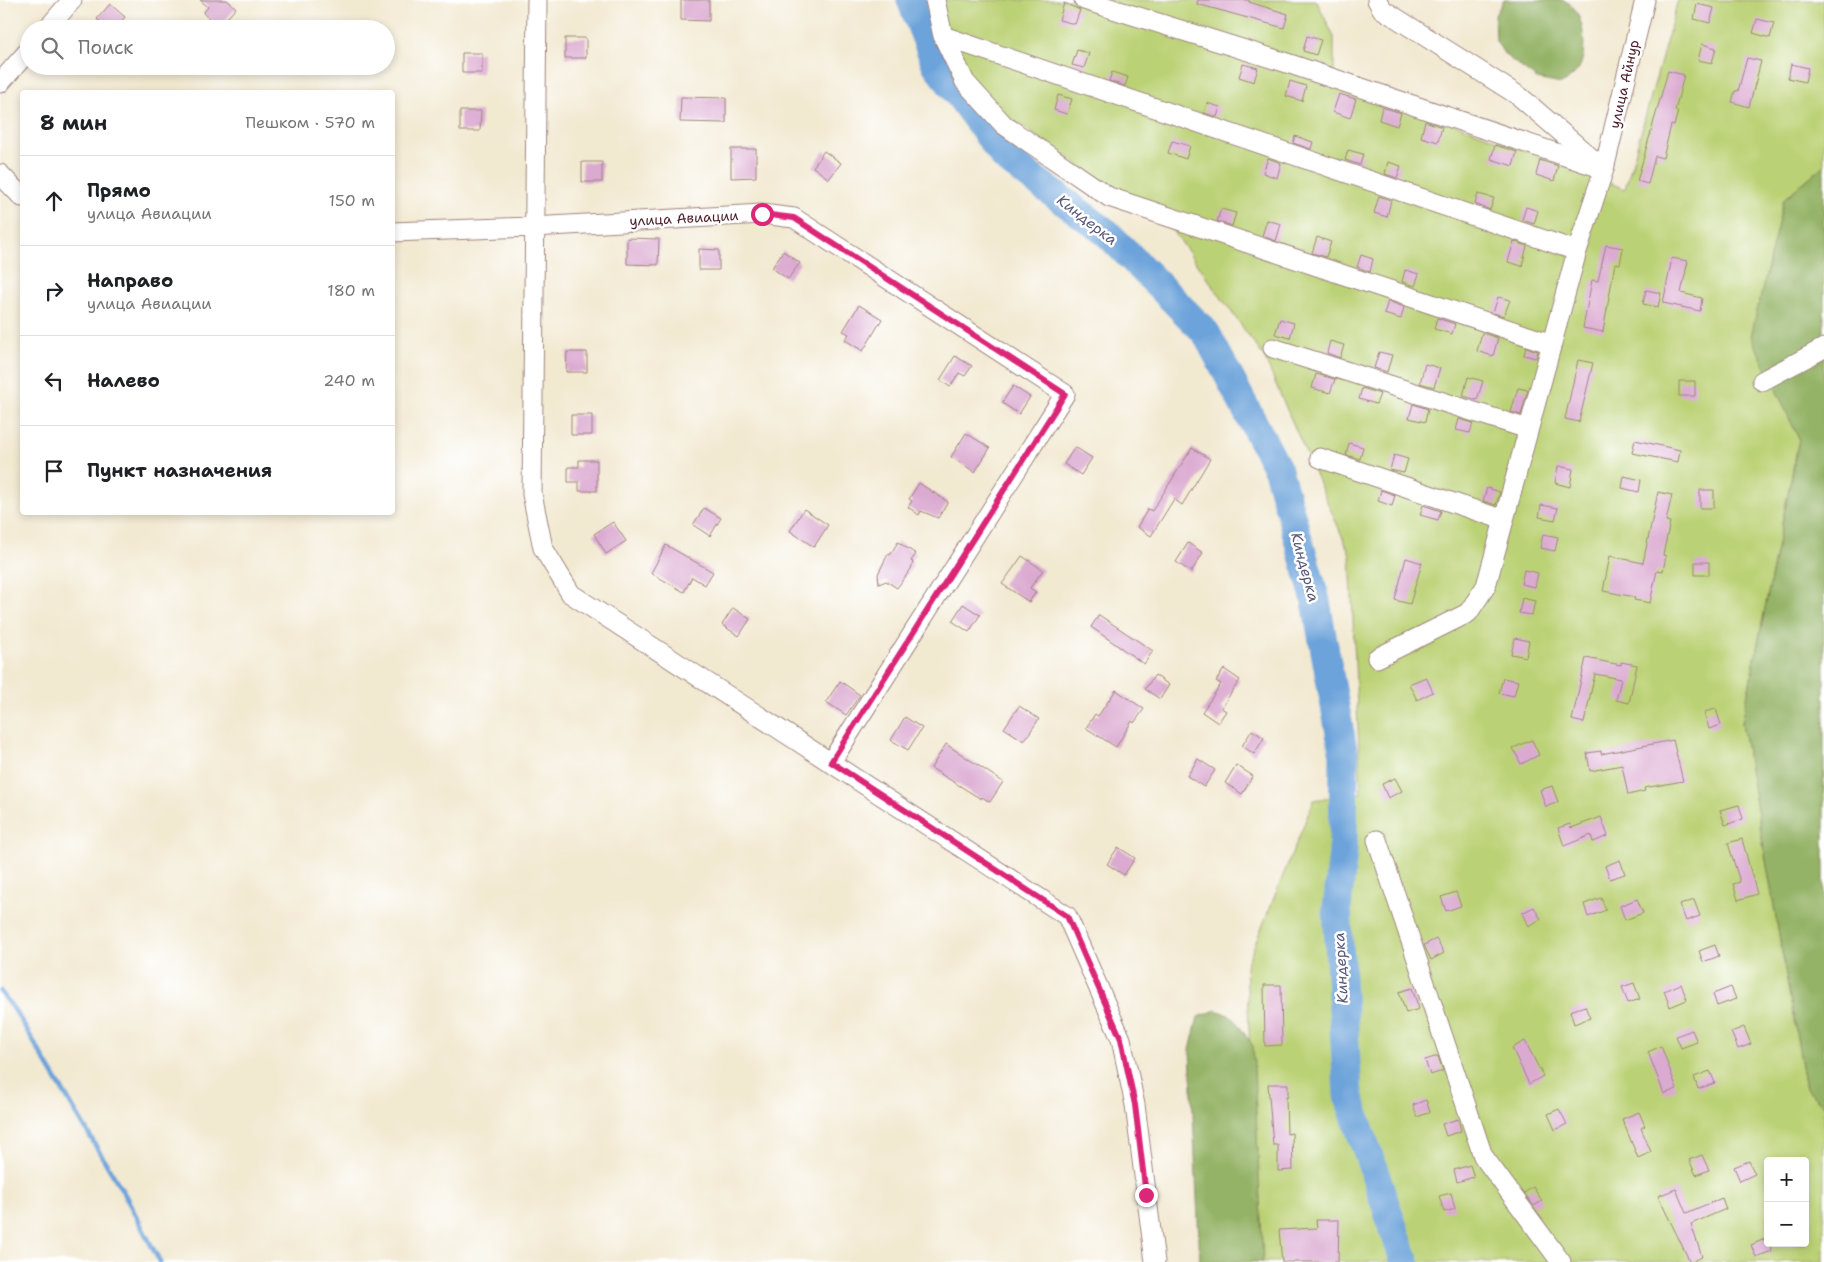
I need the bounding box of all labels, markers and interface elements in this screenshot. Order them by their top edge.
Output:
search box [20,20,395,75]
icon: search [38,34,66,62]
text: Поиск [78,35,133,60]
street label: улица Айнур [1605,38,1643,130]
text: 8 мин [40,109,107,137]
text: Пешком · 570 m [245,112,375,133]
text: Прямо [87,178,151,203]
icon: ahead [40,187,68,215]
text: 150 m [328,190,375,211]
water label: Киндерка [1053,190,1121,250]
text: улица Авиации [87,203,212,224]
route start [751,203,774,226]
street label: улица Авиации [629,206,739,230]
text: Направо [87,268,173,293]
icon: right [40,277,68,305]
text: 180 m [327,280,375,301]
text: улица Авиации [87,293,212,314]
icon: left [40,367,68,395]
text: Налево [87,368,160,393]
text: 240 m [323,370,375,391]
icon: arrive [40,457,68,485]
text: Пункт назначения [87,458,272,483]
water label: Киндерка [1286,530,1324,604]
water label: Киндерка [1329,932,1353,1004]
map controls [1764,1157,1809,1247]
button: + [1764,1157,1809,1202]
route end [1135,1184,1158,1207]
button: − [1764,1202,1809,1247]

